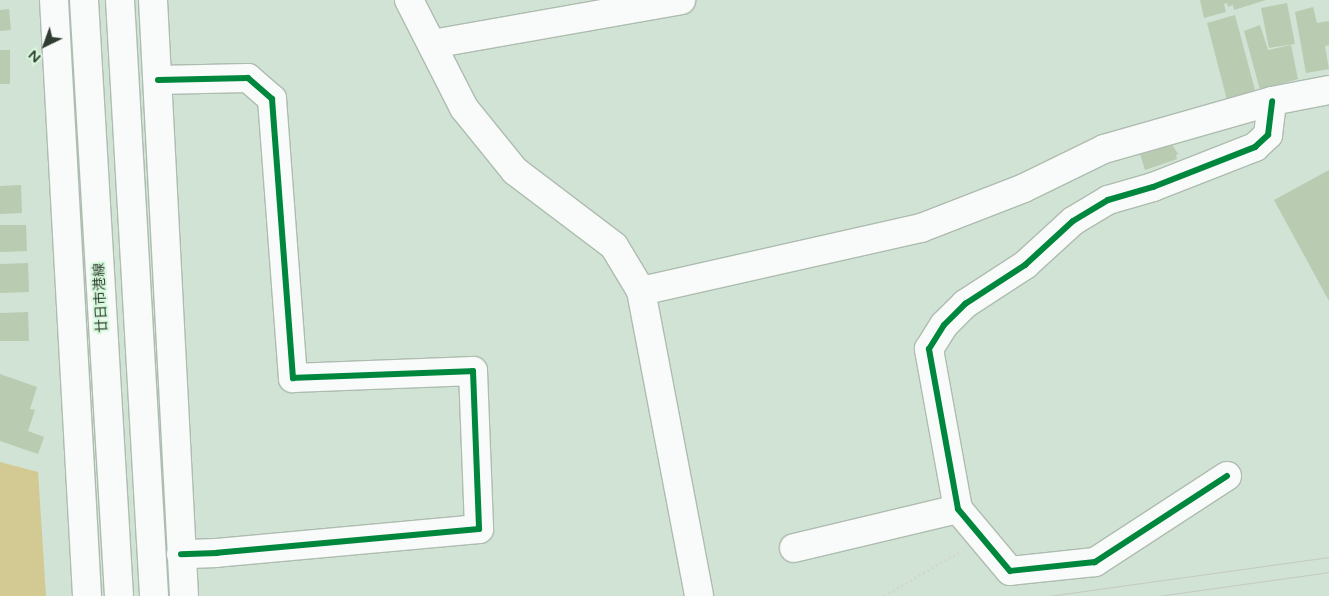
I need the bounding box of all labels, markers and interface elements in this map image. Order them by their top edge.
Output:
north arrow [20,20,70,70]
text: N [25,46,44,67]
street label: 廿日市港線 [91,263,111,333]

